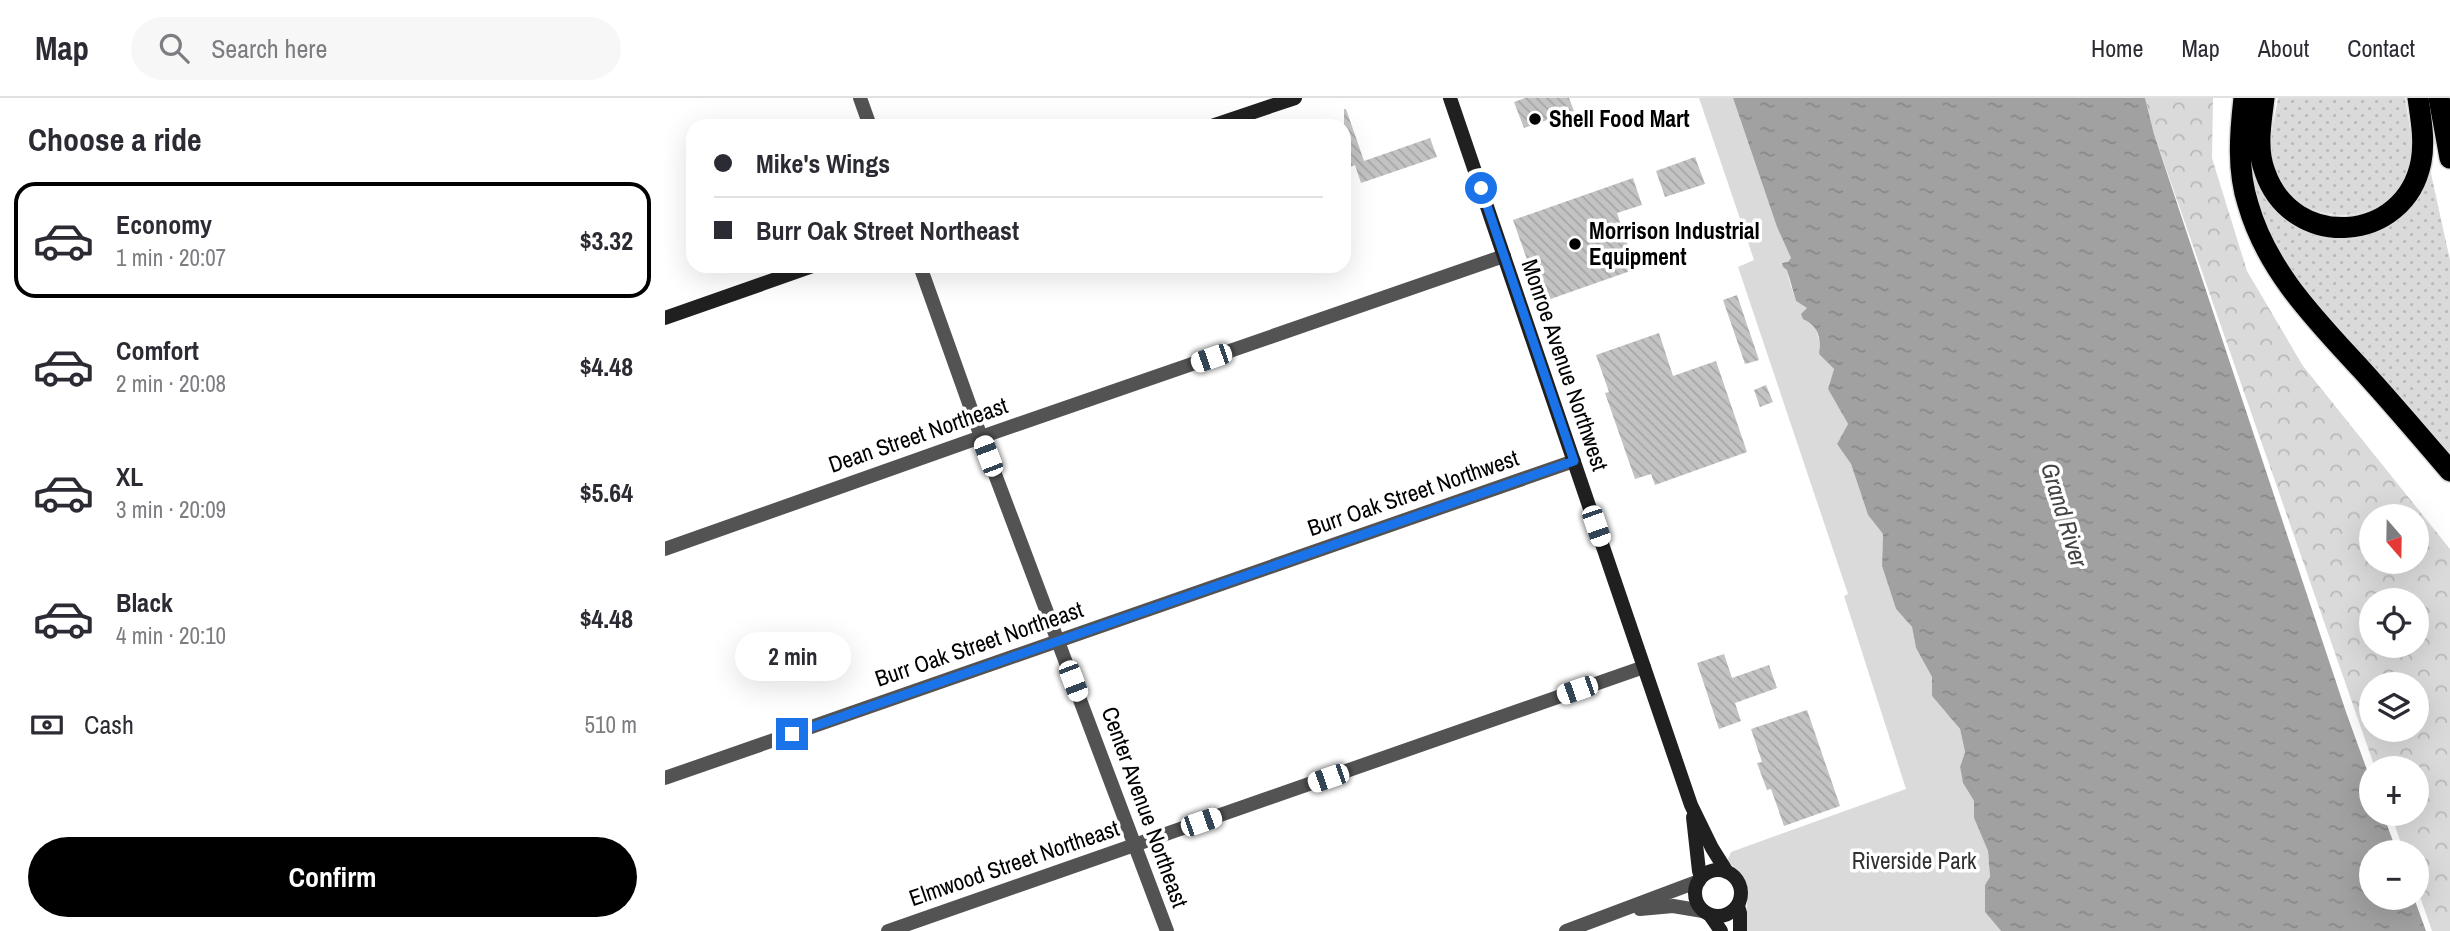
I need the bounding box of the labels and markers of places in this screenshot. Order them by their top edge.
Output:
place label: Shell Food Mart [1549,103,1690,134]
marker: Shell Food Mart [1527,111,1543,127]
place label: Morrison Industrial Equipment [1589,215,1760,272]
marker: Morrison Industrial Equipment [1567,236,1583,252]

